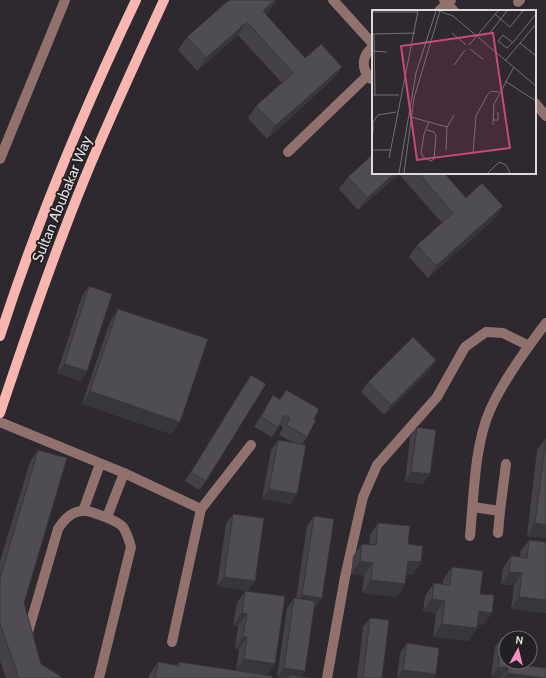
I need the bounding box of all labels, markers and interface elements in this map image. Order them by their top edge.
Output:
inset map [372,10,536,174]
street label: Sultan Abubakar Way [28,133,96,265]
north arrow [498,630,538,670]
text: N [515,633,524,648]

